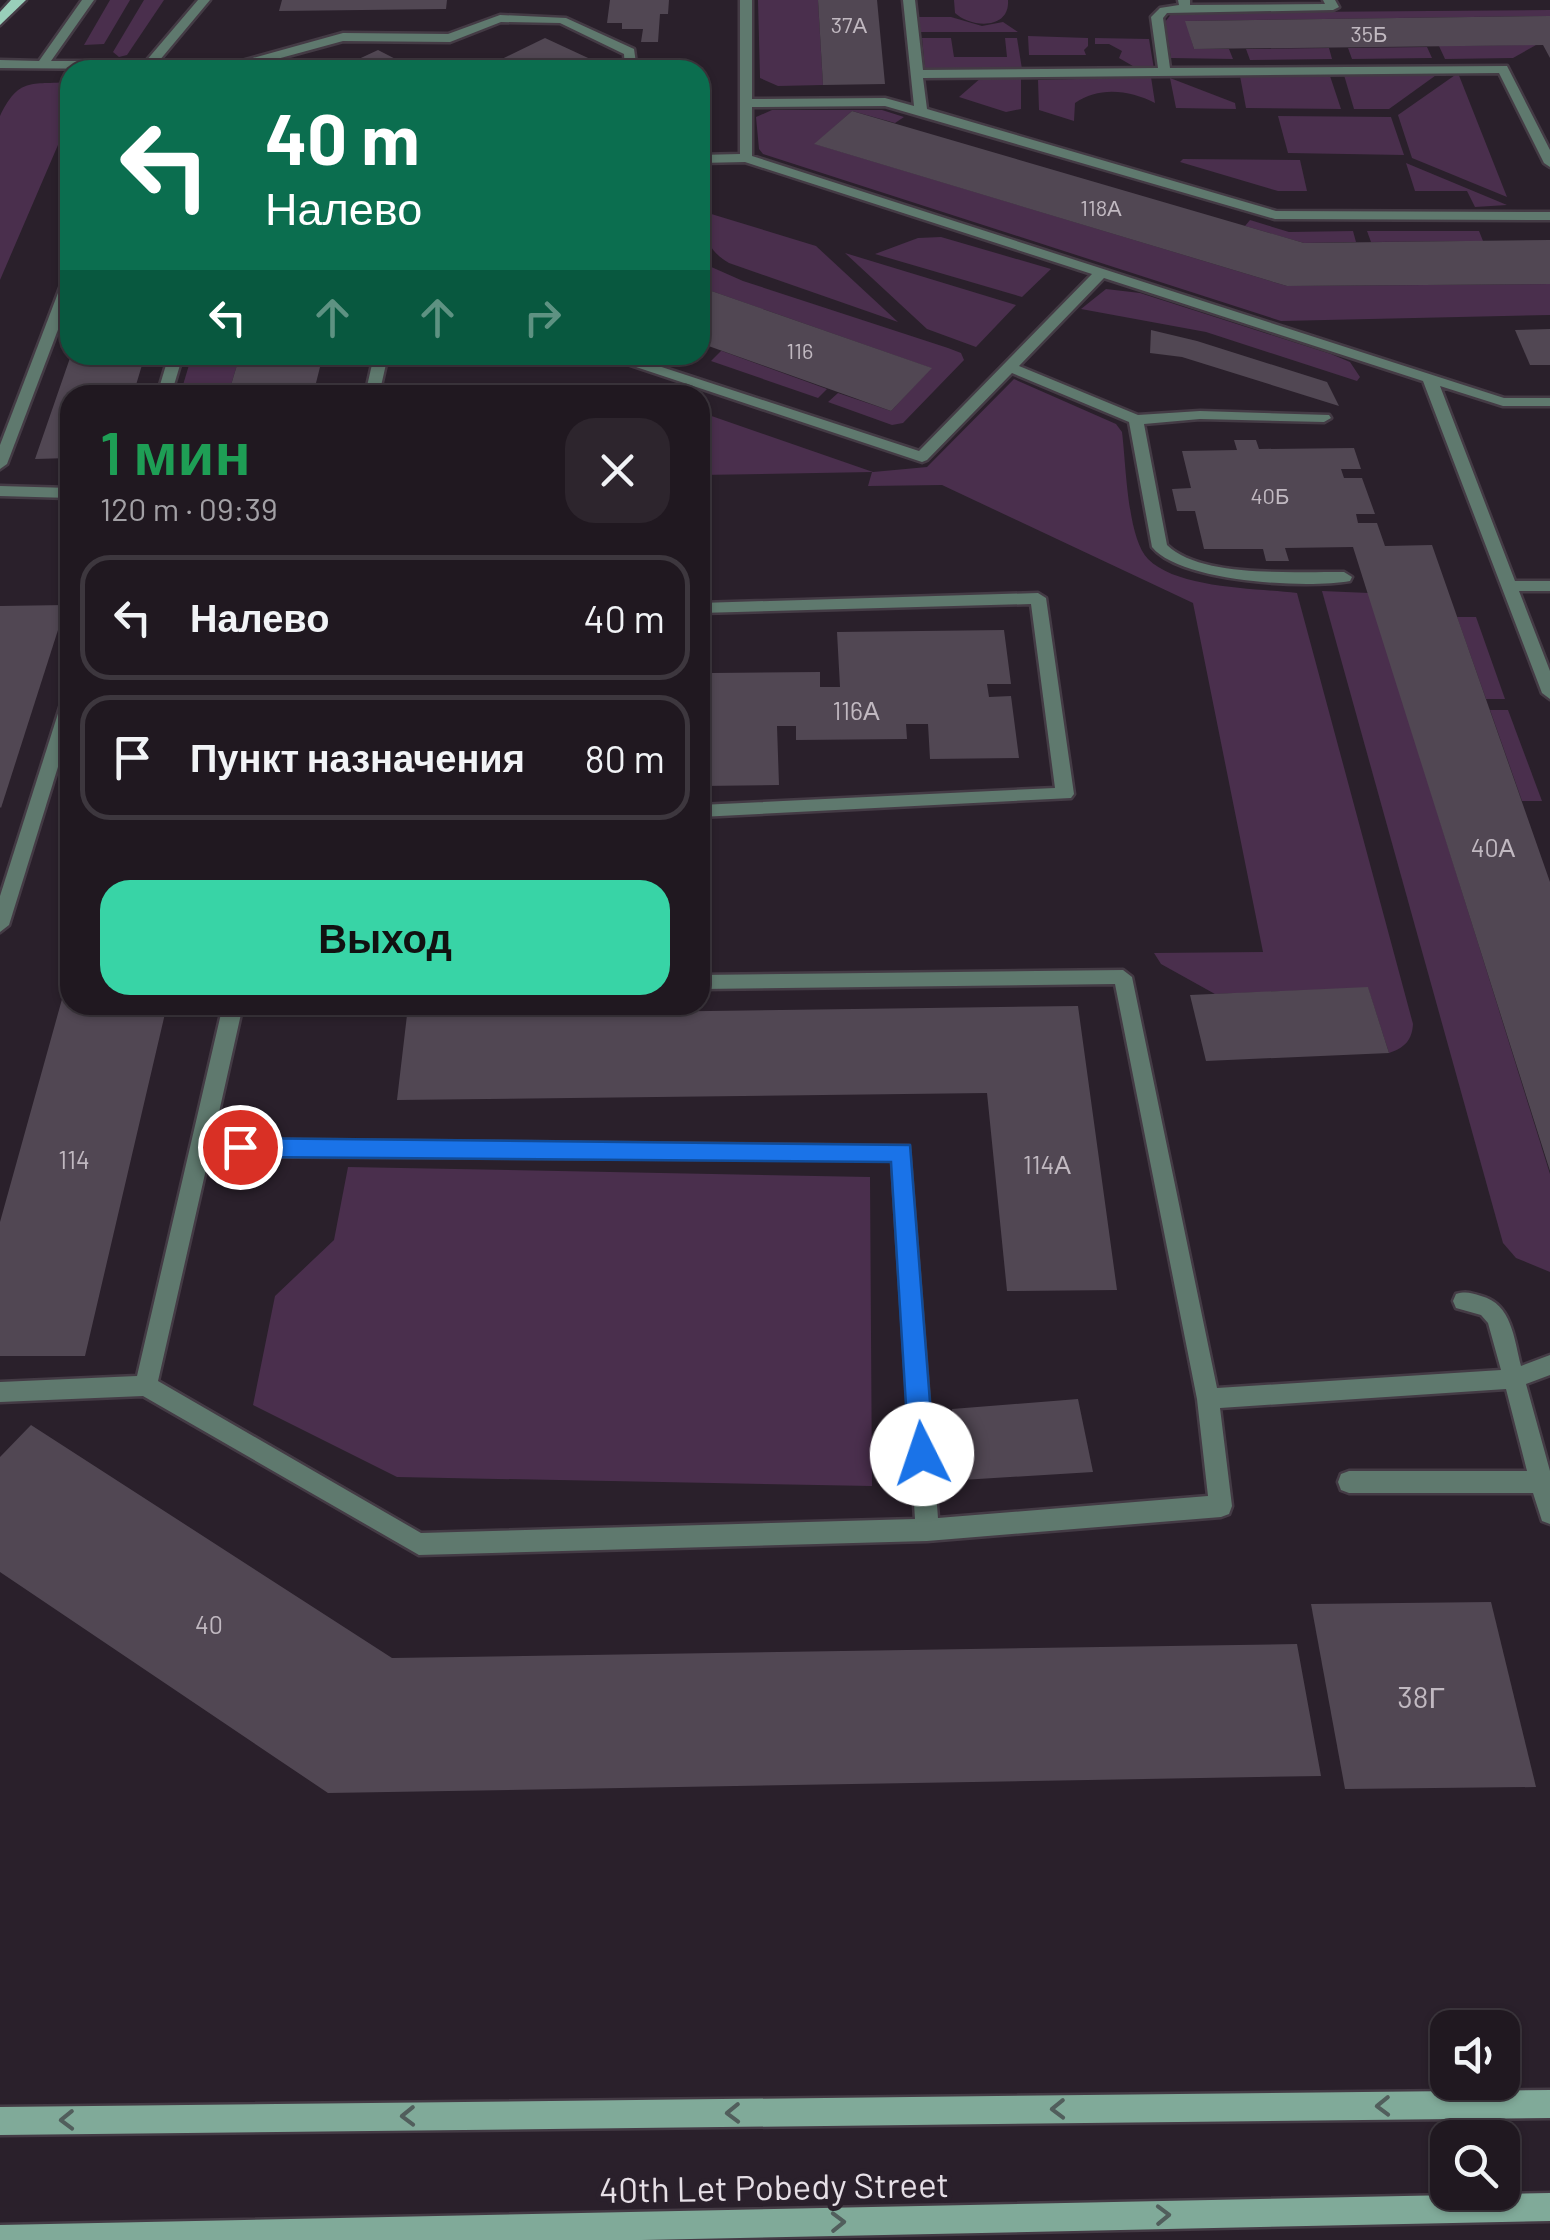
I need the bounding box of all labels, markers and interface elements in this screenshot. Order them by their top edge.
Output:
house number: 37А [831,11,868,37]
house number: 35Б [1350,20,1388,46]
text: 40 m [265,95,420,179]
icon: left [100,100,230,230]
text: Налево [265,180,422,234]
house number: 118А [1080,194,1122,220]
icon: left [200,290,255,345]
icon: ahead [305,290,360,345]
icon: ahead [410,290,465,345]
icon: right [515,290,570,345]
house number: 116 [787,337,813,363]
text: 1 мин [100,415,251,487]
button: close [565,418,670,523]
house number: 40Б [1251,482,1290,508]
text: 120 m · 09:39 [100,489,278,527]
icon: left [105,590,160,645]
text: Налево [190,594,329,640]
text: 40 m [584,595,665,641]
house number: 116А [832,695,880,725]
icon: arrive [105,730,160,785]
text: Пункт назначения [190,734,525,780]
text: 80 m [585,735,665,781]
house number: 40А [1471,832,1516,862]
button: Выход [100,880,670,995]
pin [198,1105,283,1190]
icon: arrive [213,1120,268,1175]
house number: 114 [58,1144,90,1174]
house number: 114А [1023,1149,1071,1179]
position arrow [870,1402,974,1506]
house number: 40 [195,1609,223,1639]
house number: 38Г [1397,1678,1445,1714]
map controls [1430,2010,1520,2210]
button: sound [1430,2010,1520,2100]
one-way arrow [1374,2095,1390,2117]
one-way arrow [1049,2099,1065,2120]
one-way arrow [724,2102,740,2124]
one-way arrow [399,2105,414,2127]
one-way arrow [58,2109,74,2131]
button: search [1430,2120,1520,2210]
street label: 40th Let Pobedy Street [599,2162,949,2210]
one-way arrow [1156,2205,1172,2226]
one-way arrow [832,2211,847,2233]

